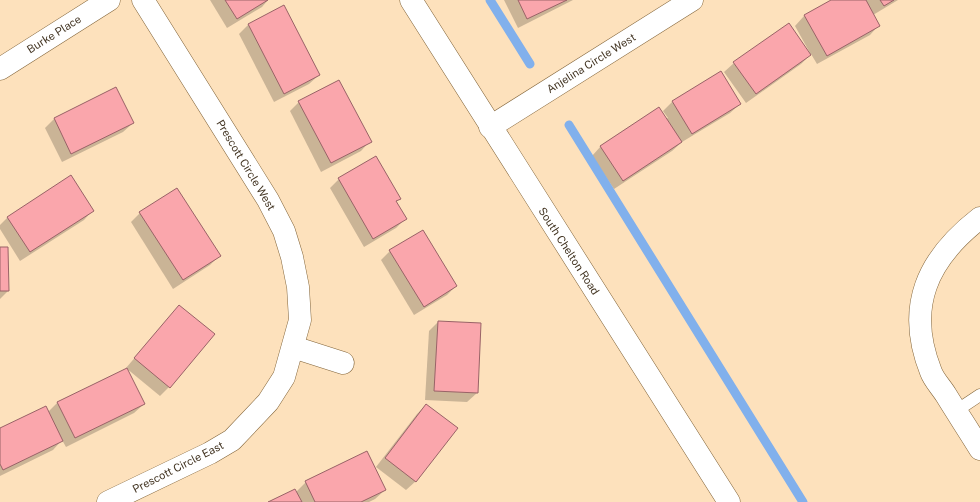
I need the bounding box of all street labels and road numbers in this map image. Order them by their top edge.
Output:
street label: Burke Place [25,13,83,55]
street label: Anjelina Circle West [544,31,638,95]
street label: Prescott Circle West [214,118,278,212]
street label: South Chelton Road [536,205,602,297]
street label: Prescott Circle East [131,439,225,495]

